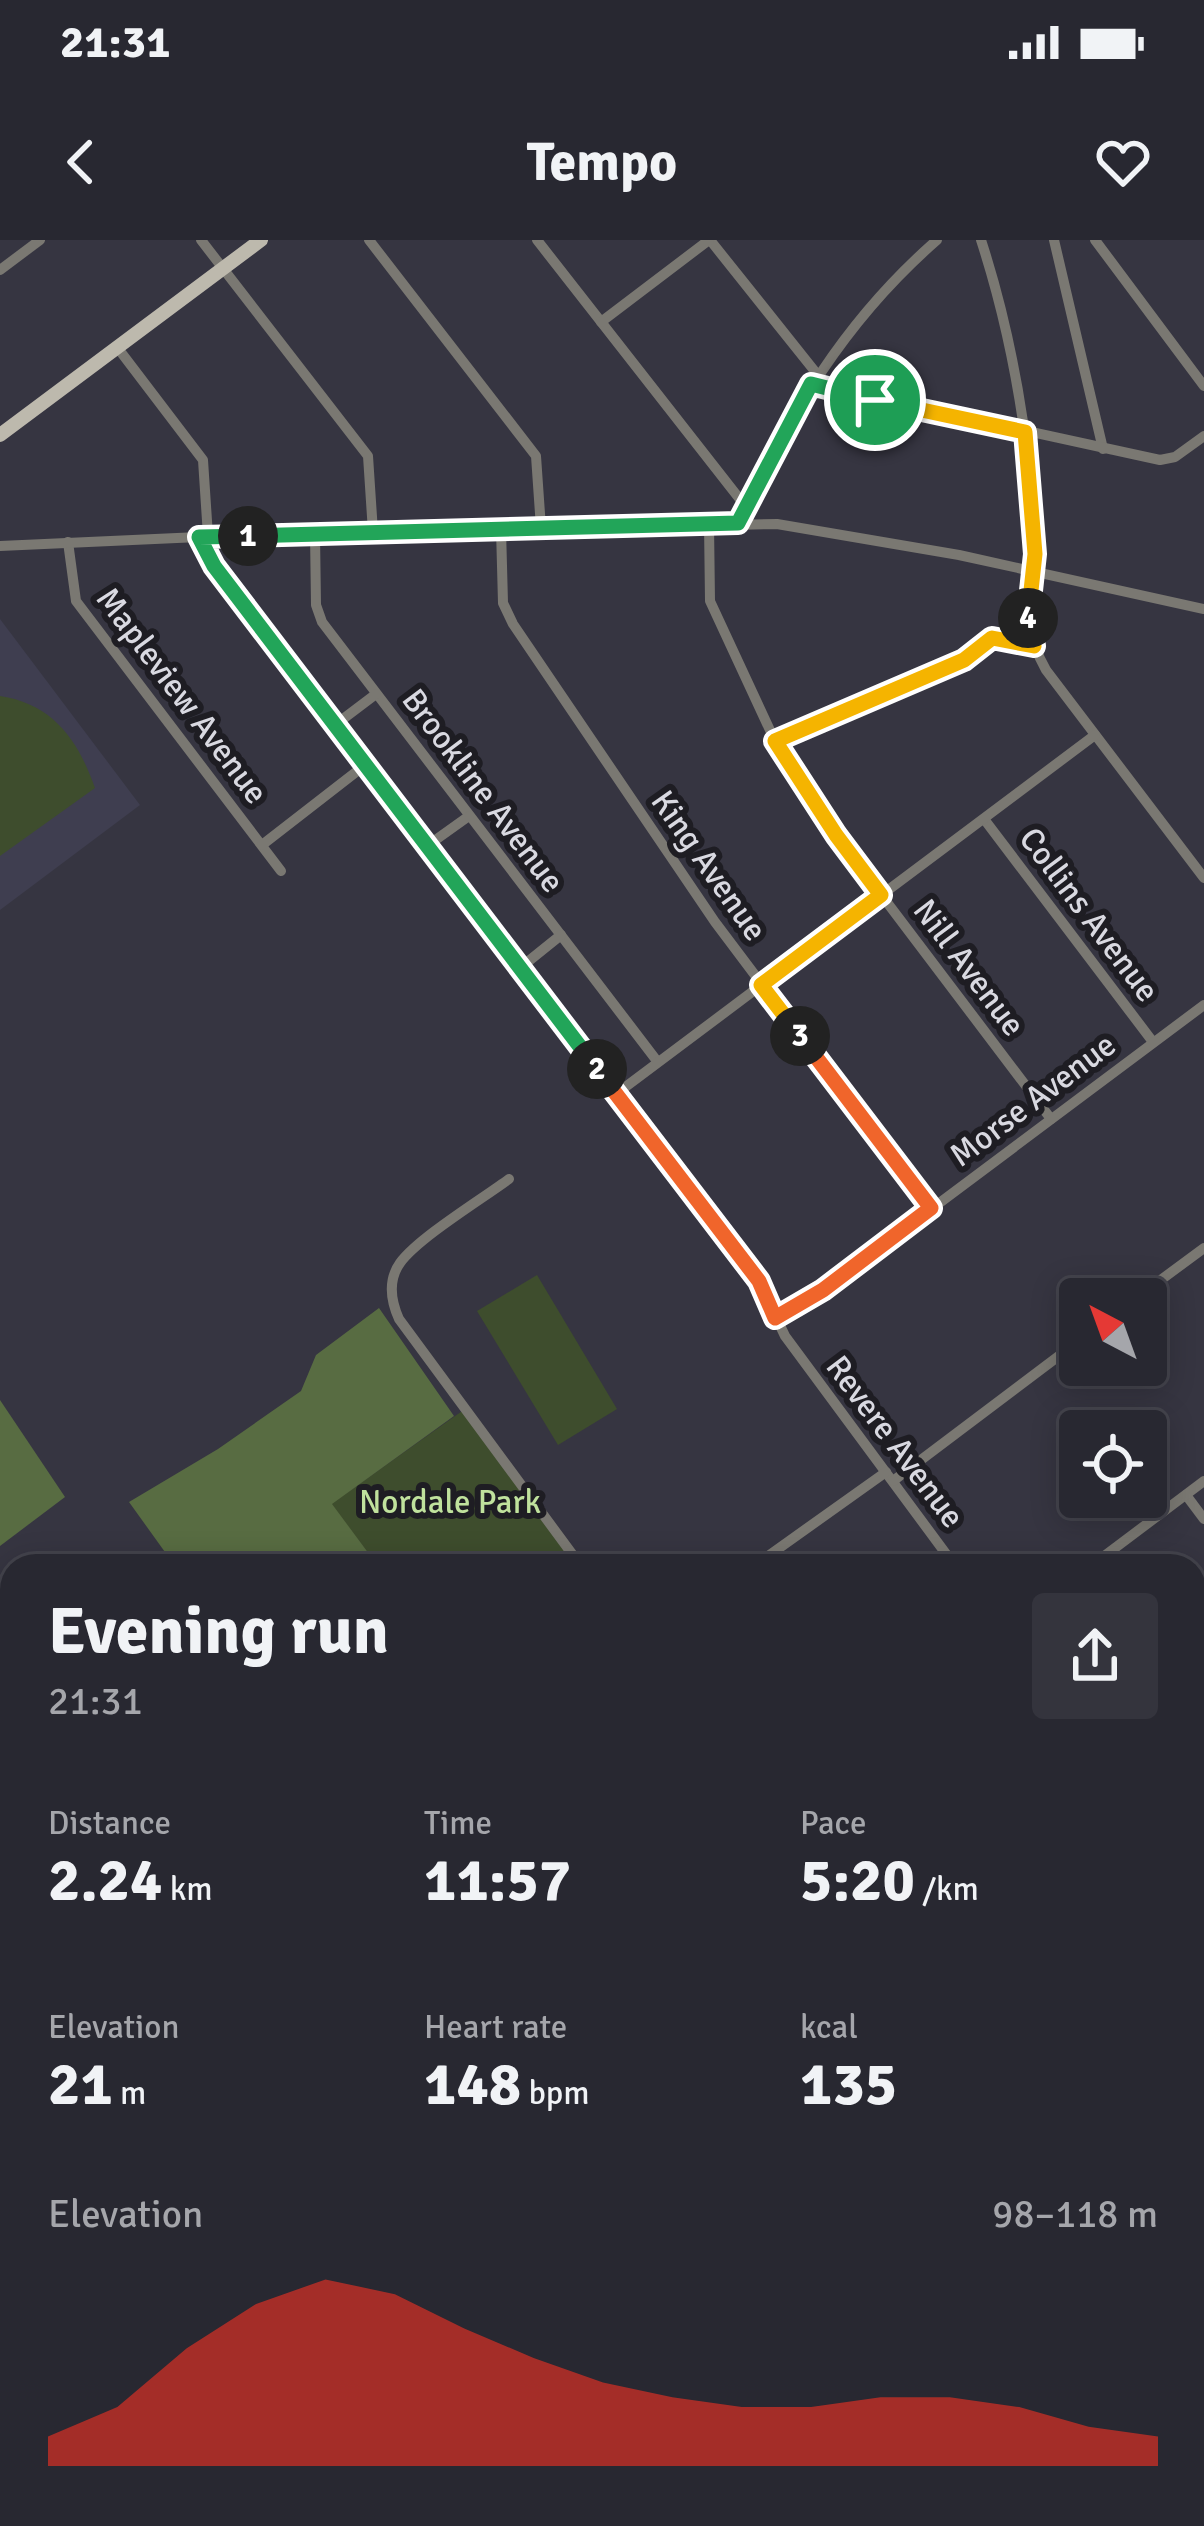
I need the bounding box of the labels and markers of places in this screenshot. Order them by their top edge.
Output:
pin [824,349,926,451]
pin: 1 [218,506,278,566]
pin: 4 [998,588,1058,648]
pin: 3 [770,1006,830,1066]
pin: 2 [567,1039,627,1099]

